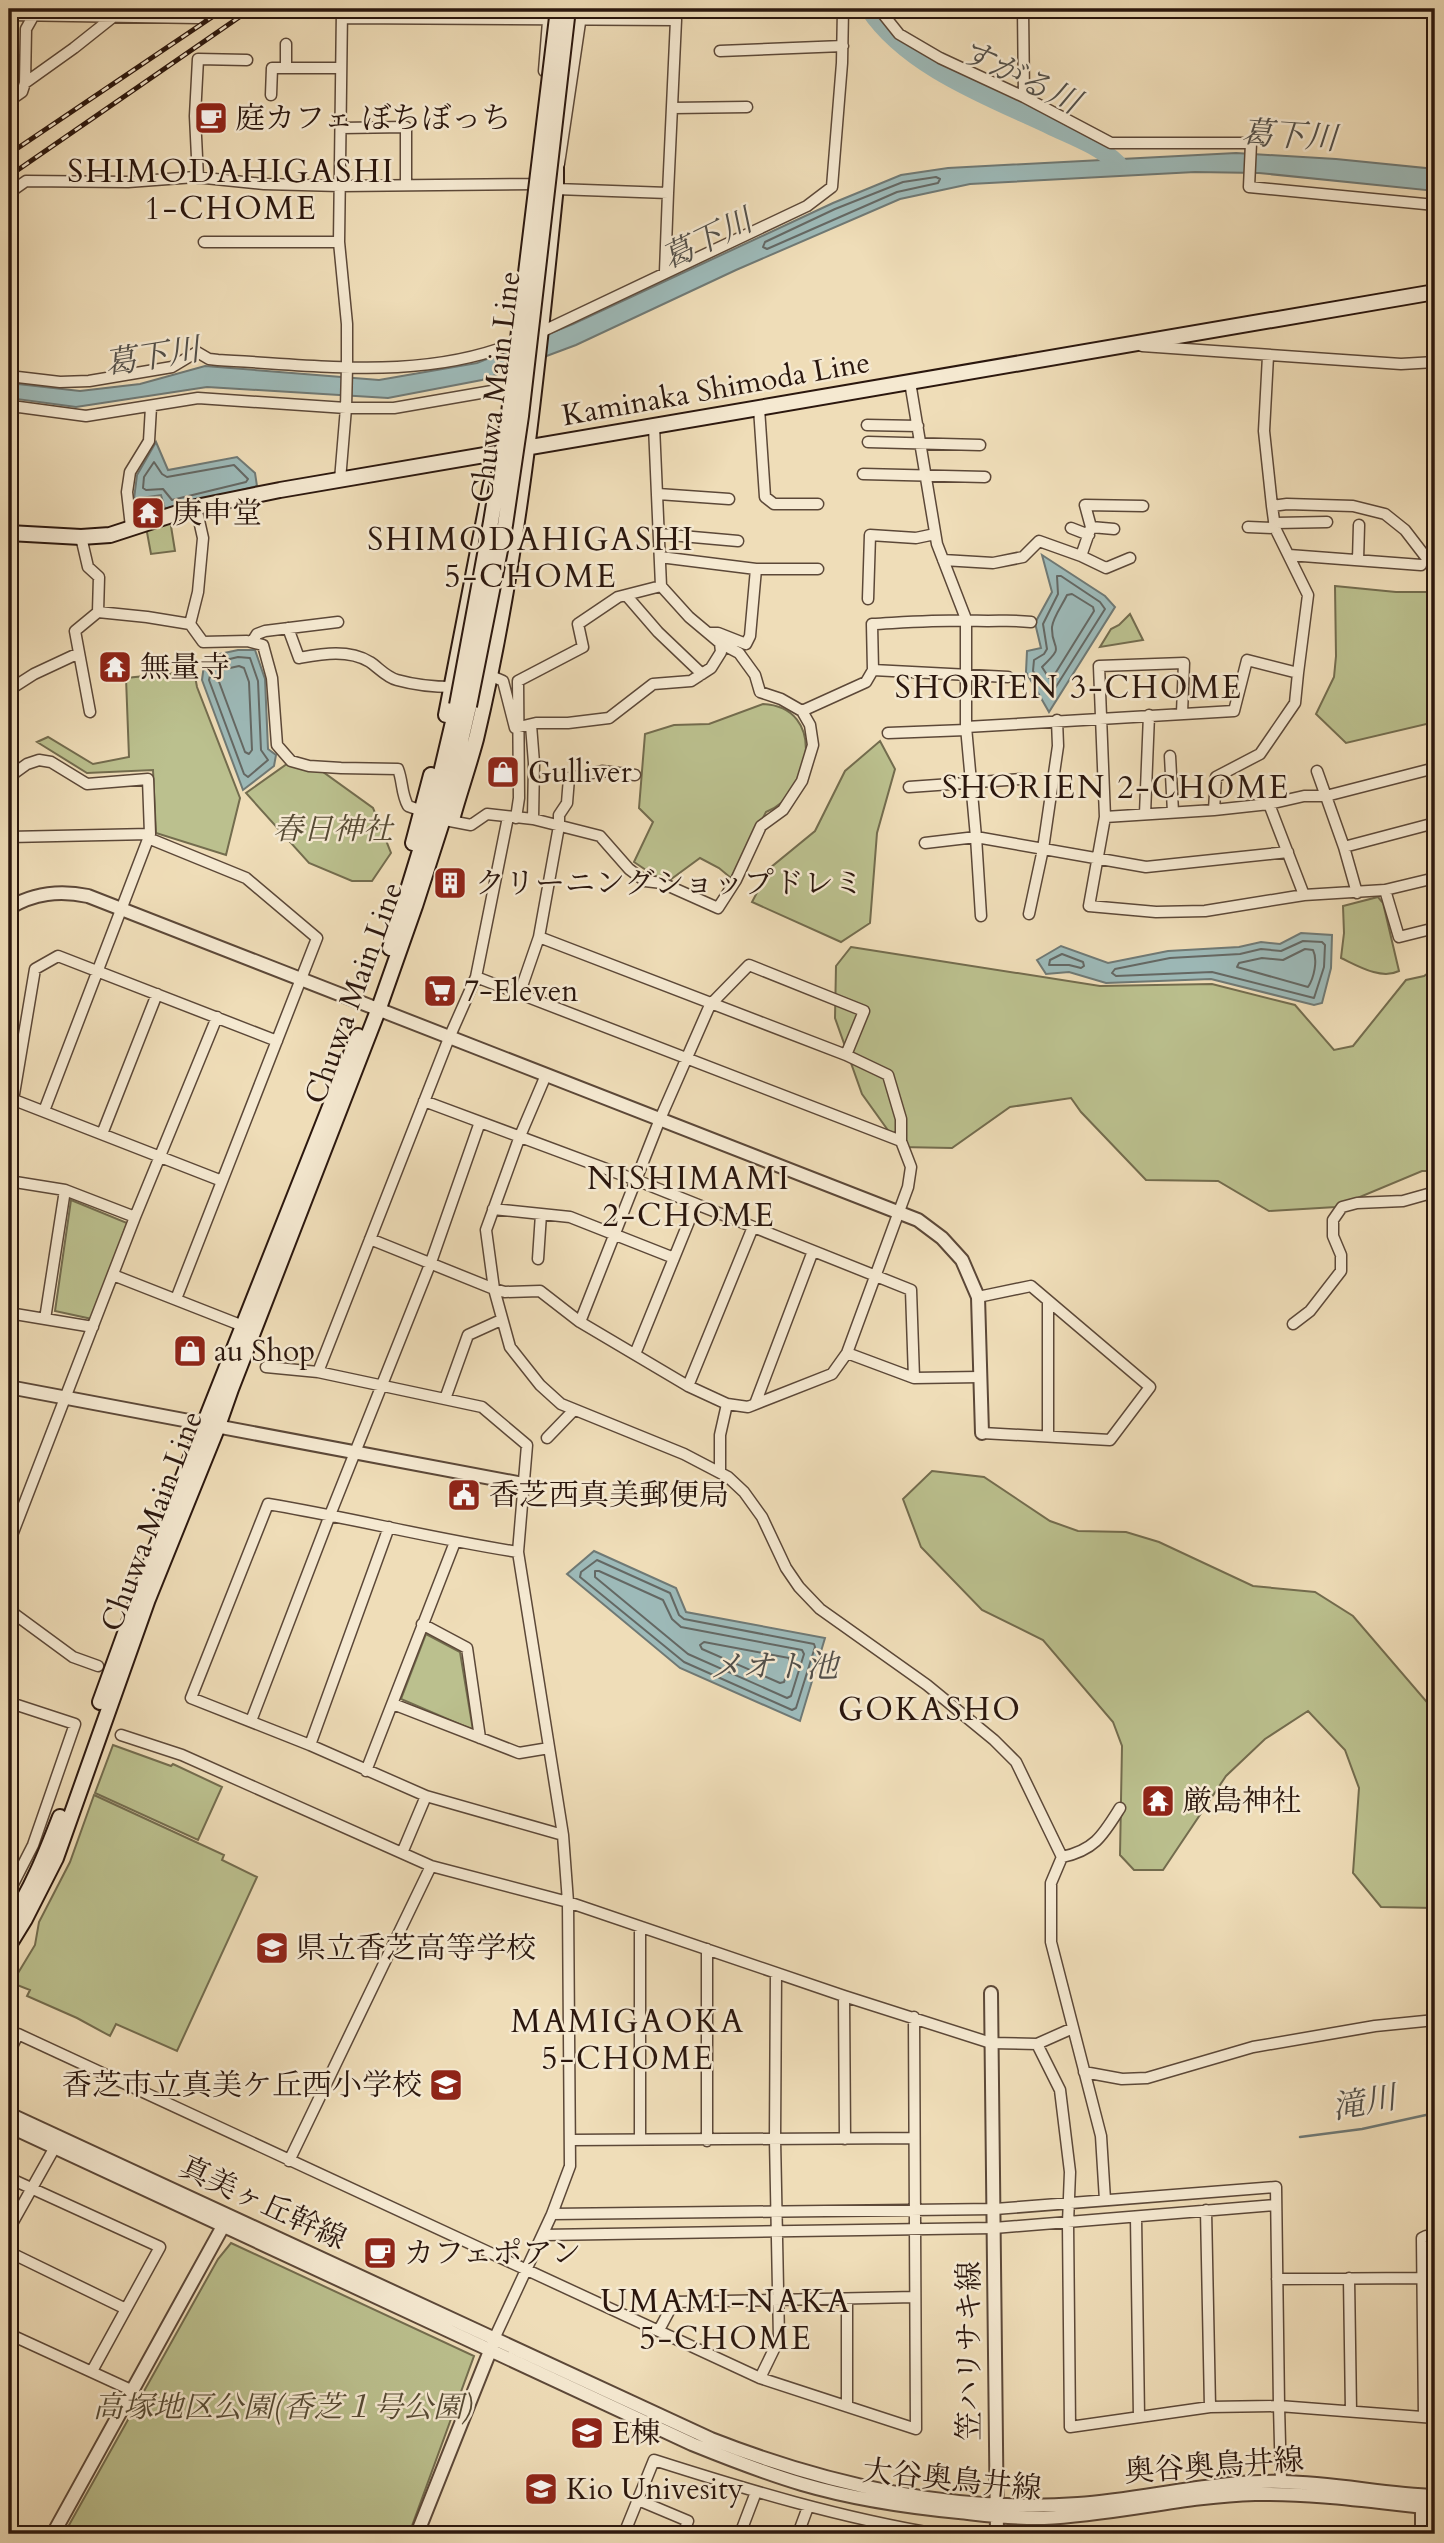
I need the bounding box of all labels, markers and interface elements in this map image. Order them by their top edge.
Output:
water label: すがる川 [953,29,1090,126]
place label: 庭カフェ ぼちぼっち [235,98,512,139]
cafe icon: 庭カフェ ぼちぼっち [192,99,230,137]
water label: 葛下川 [1240,111,1341,162]
district label: SHIMODAHIGASHI 1-CHOME [67,150,395,231]
water label: 葛下川 [654,198,762,281]
street label: Chuwa Main Line [461,269,531,505]
water label: 葛下川 [101,327,206,386]
street label: Kaminaka Shimoda Line [559,342,873,436]
place label: 庚申堂 [172,493,262,534]
temple icon: 庚申堂 [129,494,167,532]
district label: SHIMODAHIGASHI 5-CHOME [367,518,695,599]
place label: 無量寺 [140,647,230,688]
temple icon: 無量寺 [96,648,134,686]
district label: SHORIEN 3-CHOME [895,666,1243,710]
place label: Gulliver [528,752,632,793]
shop icon: Gulliver [484,753,522,791]
district label: SHORIEN 2-CHOME [942,766,1290,810]
park label: 春日神社 [273,809,395,850]
place label: クリーニングショップドレミ [475,863,864,904]
building icon: クリーニングショップドレミ [431,864,469,902]
street label: Chuwa Main Line [295,877,413,1109]
place label: 7-Eleven [464,971,578,1012]
supermarket icon: 7-Eleven [421,972,459,1010]
district label: NISHIMAMI 2-CHOME [587,1157,791,1238]
place label: au Shop [214,1331,315,1372]
shop icon: au Shop [171,1332,209,1370]
street label: Chuwa Main Line [91,1405,213,1637]
place label: 香芝西真美郵便局 [489,1475,729,1516]
public building icon: 香芝西真美郵便局 [445,1476,483,1514]
water label: メオト池 [710,1645,841,1689]
district label: GOKASHO [838,1688,1022,1732]
place label: 厳島神社 [1182,1781,1302,1822]
temple icon: 厳島神社 [1139,1782,1177,1820]
place label: 県立香芝高等学校 [296,1928,536,1969]
school or university icon: 県立香芝高等学校 [253,1929,291,1967]
district label: MAMIGAOKA 5-CHOME [511,2000,745,2081]
place label: 香芝市立真美ケ丘西小学校 [62,2065,422,2106]
school or university icon: 香芝市立真美ケ丘西小学校 [427,2066,465,2104]
water label: 滝川 [1329,2075,1402,2130]
street label: 真美ヶ丘幹線 [173,2146,353,2260]
place label: カフェポアン [404,2233,581,2274]
cafe icon: カフェポアン [361,2234,399,2272]
street label: 笠ハリサキ線 [949,2261,990,2441]
district label: UMAMI-NAKA 5-CHOME [601,2280,852,2361]
park label: 高塚地区公園(香芝１号公園) [93,2387,473,2428]
place label: E棟 [612,2413,661,2454]
school or university icon: E棟 [568,2414,606,2452]
street label: 奥谷奥鳥井線 [1123,2439,1305,2493]
street label: 大谷奥鳥井線 [860,2450,1044,2510]
place label: Kio Univesity [566,2469,744,2510]
school or university icon: Kio Univesity [522,2470,560,2508]

